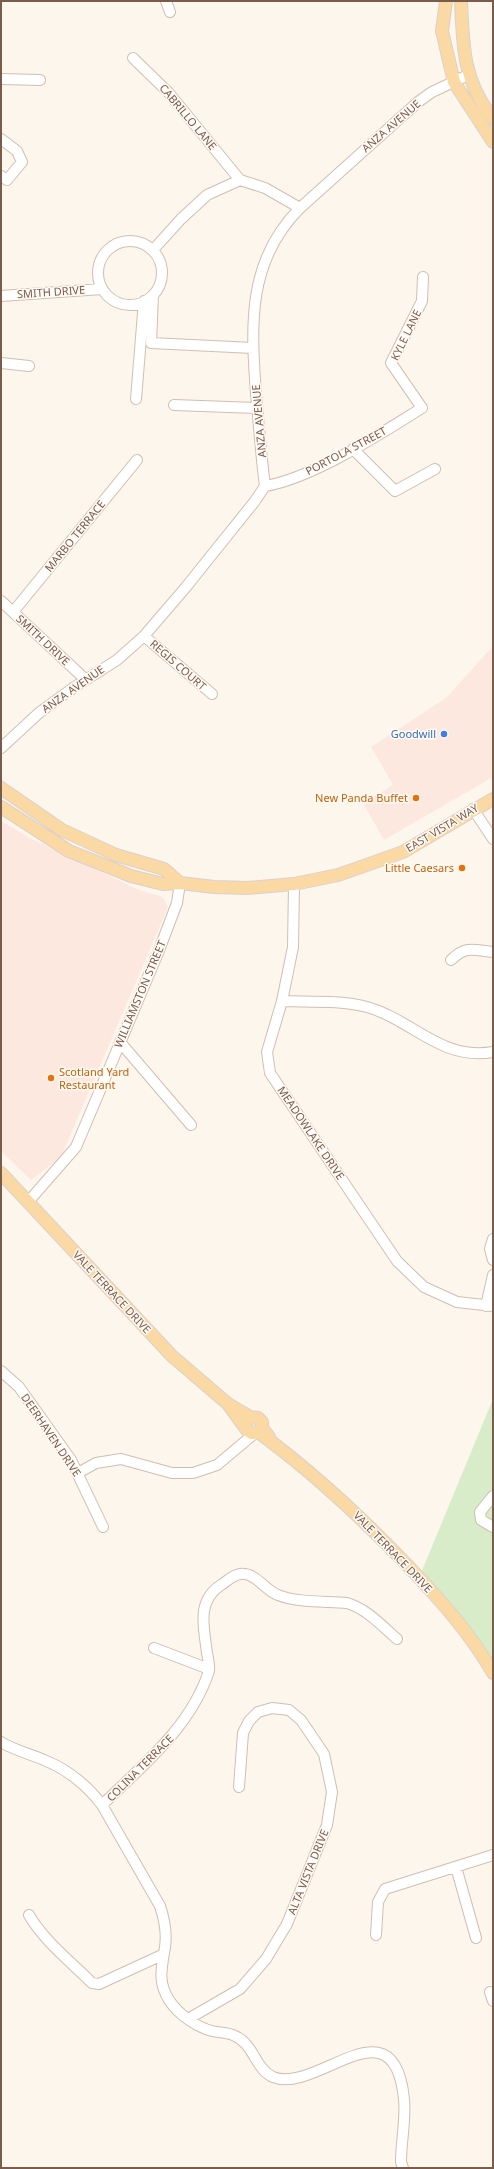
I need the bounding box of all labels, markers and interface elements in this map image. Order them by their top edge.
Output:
street label: CABRILLO LANE [156,81,220,153]
street label: ANZA AVENUE [358,96,423,155]
street label: SMITH DRIVE [16,282,86,301]
street label: KYLE LANE [387,307,424,363]
street label: ANZA AVENUE [248,384,269,458]
street label: PORTOLA STREET [303,423,389,478]
street label: MARBO TERRACE [41,497,108,575]
street label: SMITH DRIVE [13,611,73,668]
street label: REGIS COURT [147,636,210,693]
street label: ANZA AVENUE [38,661,107,716]
place label: Goodwill [391,726,436,741]
marker: Goodwill [439,729,449,739]
place label: New Panda Buffet [315,790,408,805]
marker: New Panda Buffet [411,793,421,803]
street label: EAST VISTA WAY [403,800,481,855]
place label: Little Caesars [385,860,454,875]
marker: Little Caesars [457,863,467,873]
street label: WILLIAMSTON STREET [110,938,169,1050]
place label: Scotland Yard Restaurant [59,1064,129,1092]
marker: Scotland Yard Restaurant [46,1073,56,1083]
street label: MEADOWLAKE DRIVE [275,1083,348,1182]
street label: VALE TERRACE DRIVE [70,1247,155,1336]
street label: DEERHAVEN DRIVE [18,1390,85,1479]
street label: VALE TERRACE DRIVE [350,1508,436,1596]
street label: COLINA TERRACE [103,1731,176,1804]
street label: ALTA VISTA DRIVE [284,1827,331,1917]

